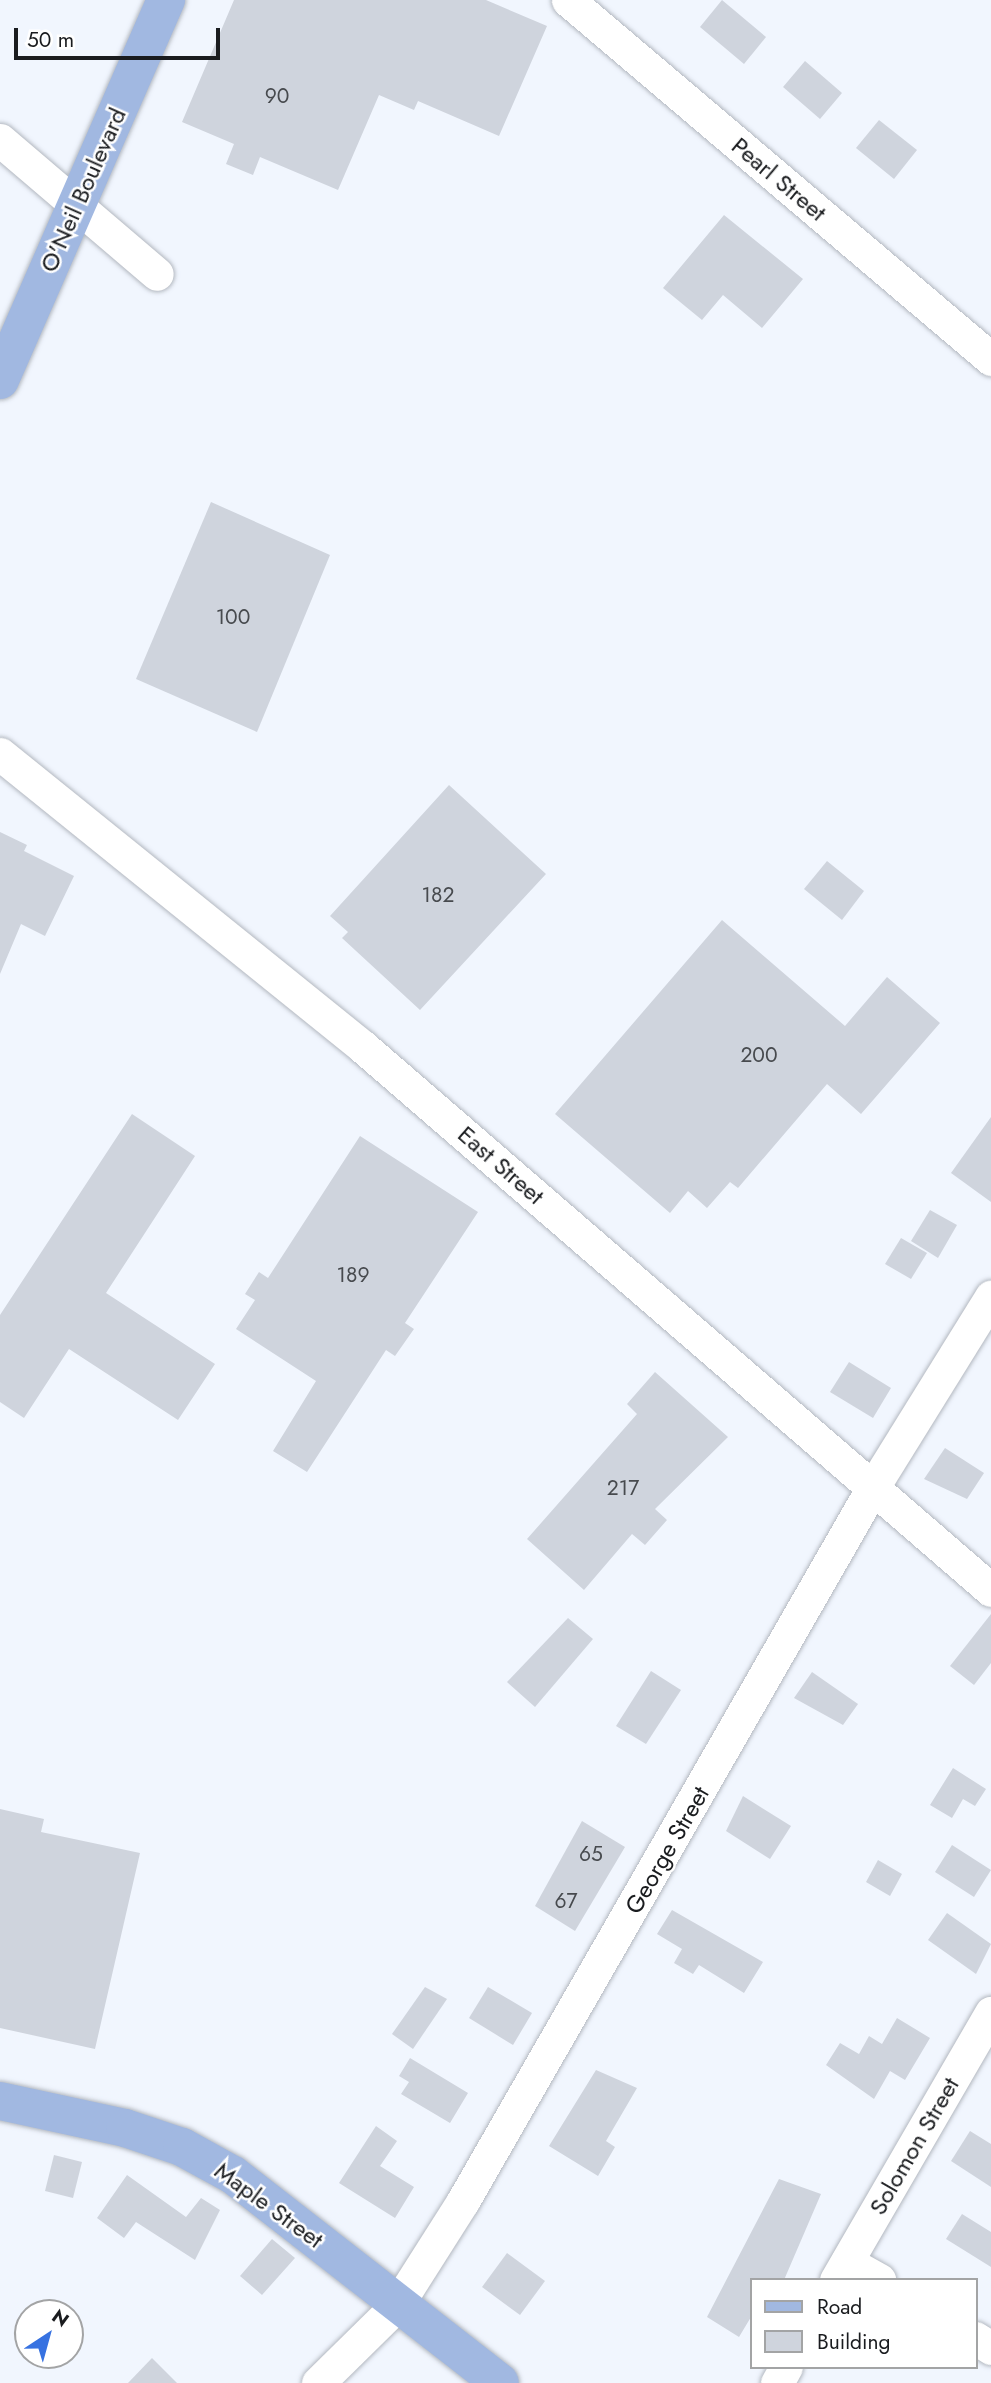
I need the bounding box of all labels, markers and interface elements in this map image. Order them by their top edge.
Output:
scale bar [18,14,224,58]
text: 50 m [27,25,74,55]
house number: 90 [265,83,289,109]
street label: O'Neil Boulevard [34,104,132,276]
street label: Pearl Street [726,131,832,227]
house number: 100 [216,604,250,630]
house number: 182 [422,882,454,908]
house number: 200 [740,1042,778,1068]
street label: East Street [452,1120,550,1210]
house number: 189 [336,1262,370,1288]
house number: 217 [607,1475,639,1501]
street label: George Street [619,1781,715,1919]
house number: 65 [579,1841,603,1867]
house number: 67 [554,1888,578,1914]
street label: Solomon Street [863,2072,965,2220]
street label: Maple Street [209,2156,329,2254]
legend [750,2278,977,2369]
text: Road [817,2292,862,2322]
north arrow [14,2299,84,2369]
text: N [46,2303,75,2334]
text: Building [817,2327,890,2357]

